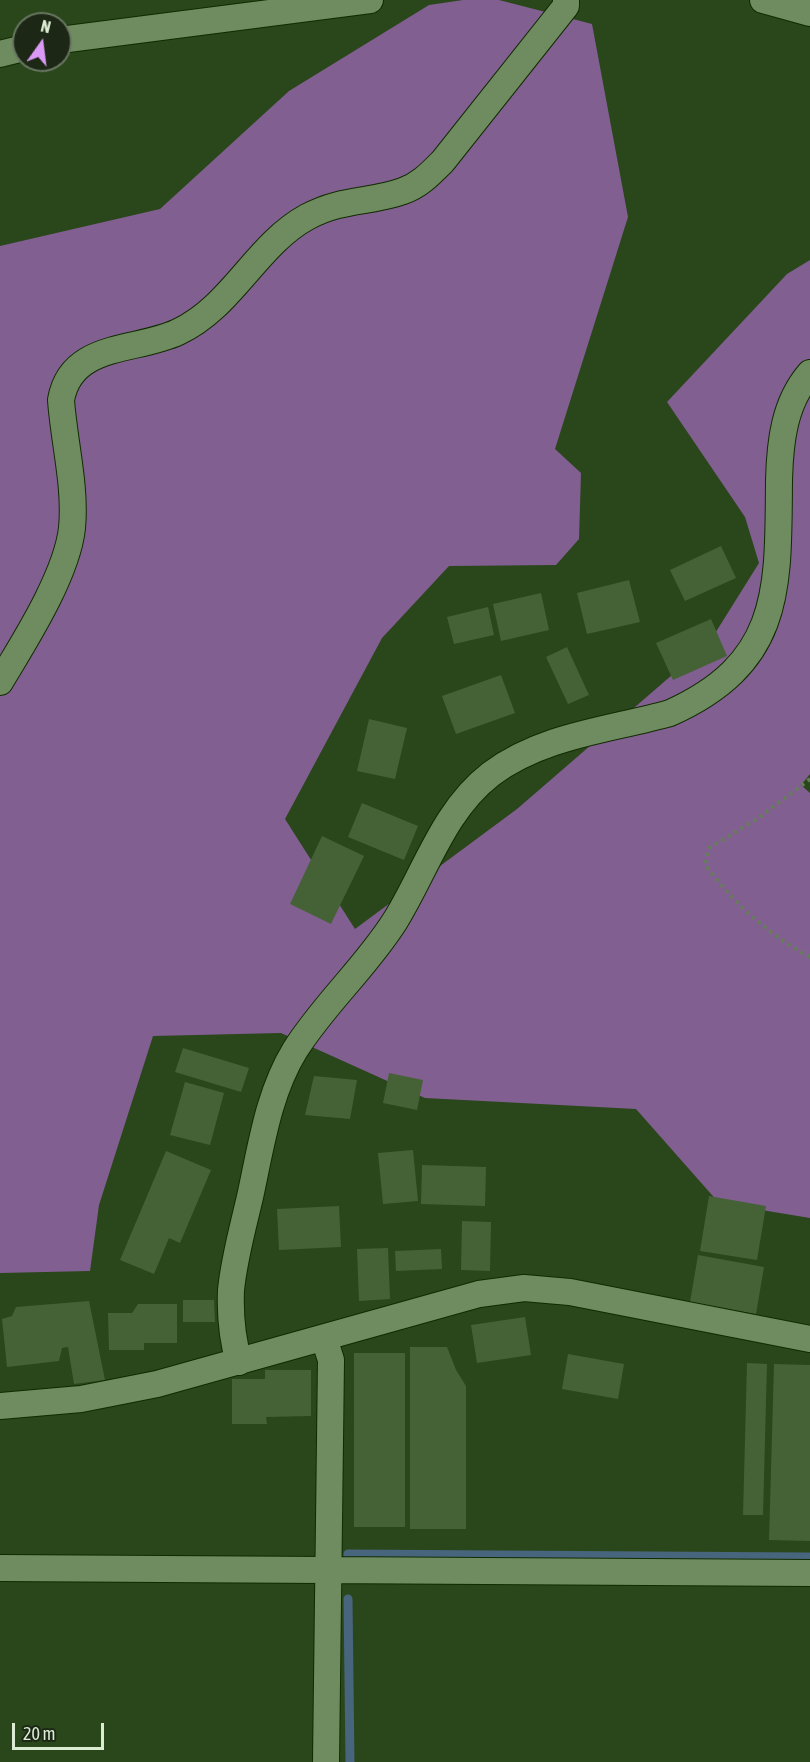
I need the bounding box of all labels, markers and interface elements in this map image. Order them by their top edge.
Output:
north arrow [12,12,72,72]
text: N [39,17,53,36]
scale bar [15,1711,106,1749]
text: 20 m [23,1723,55,1744]

